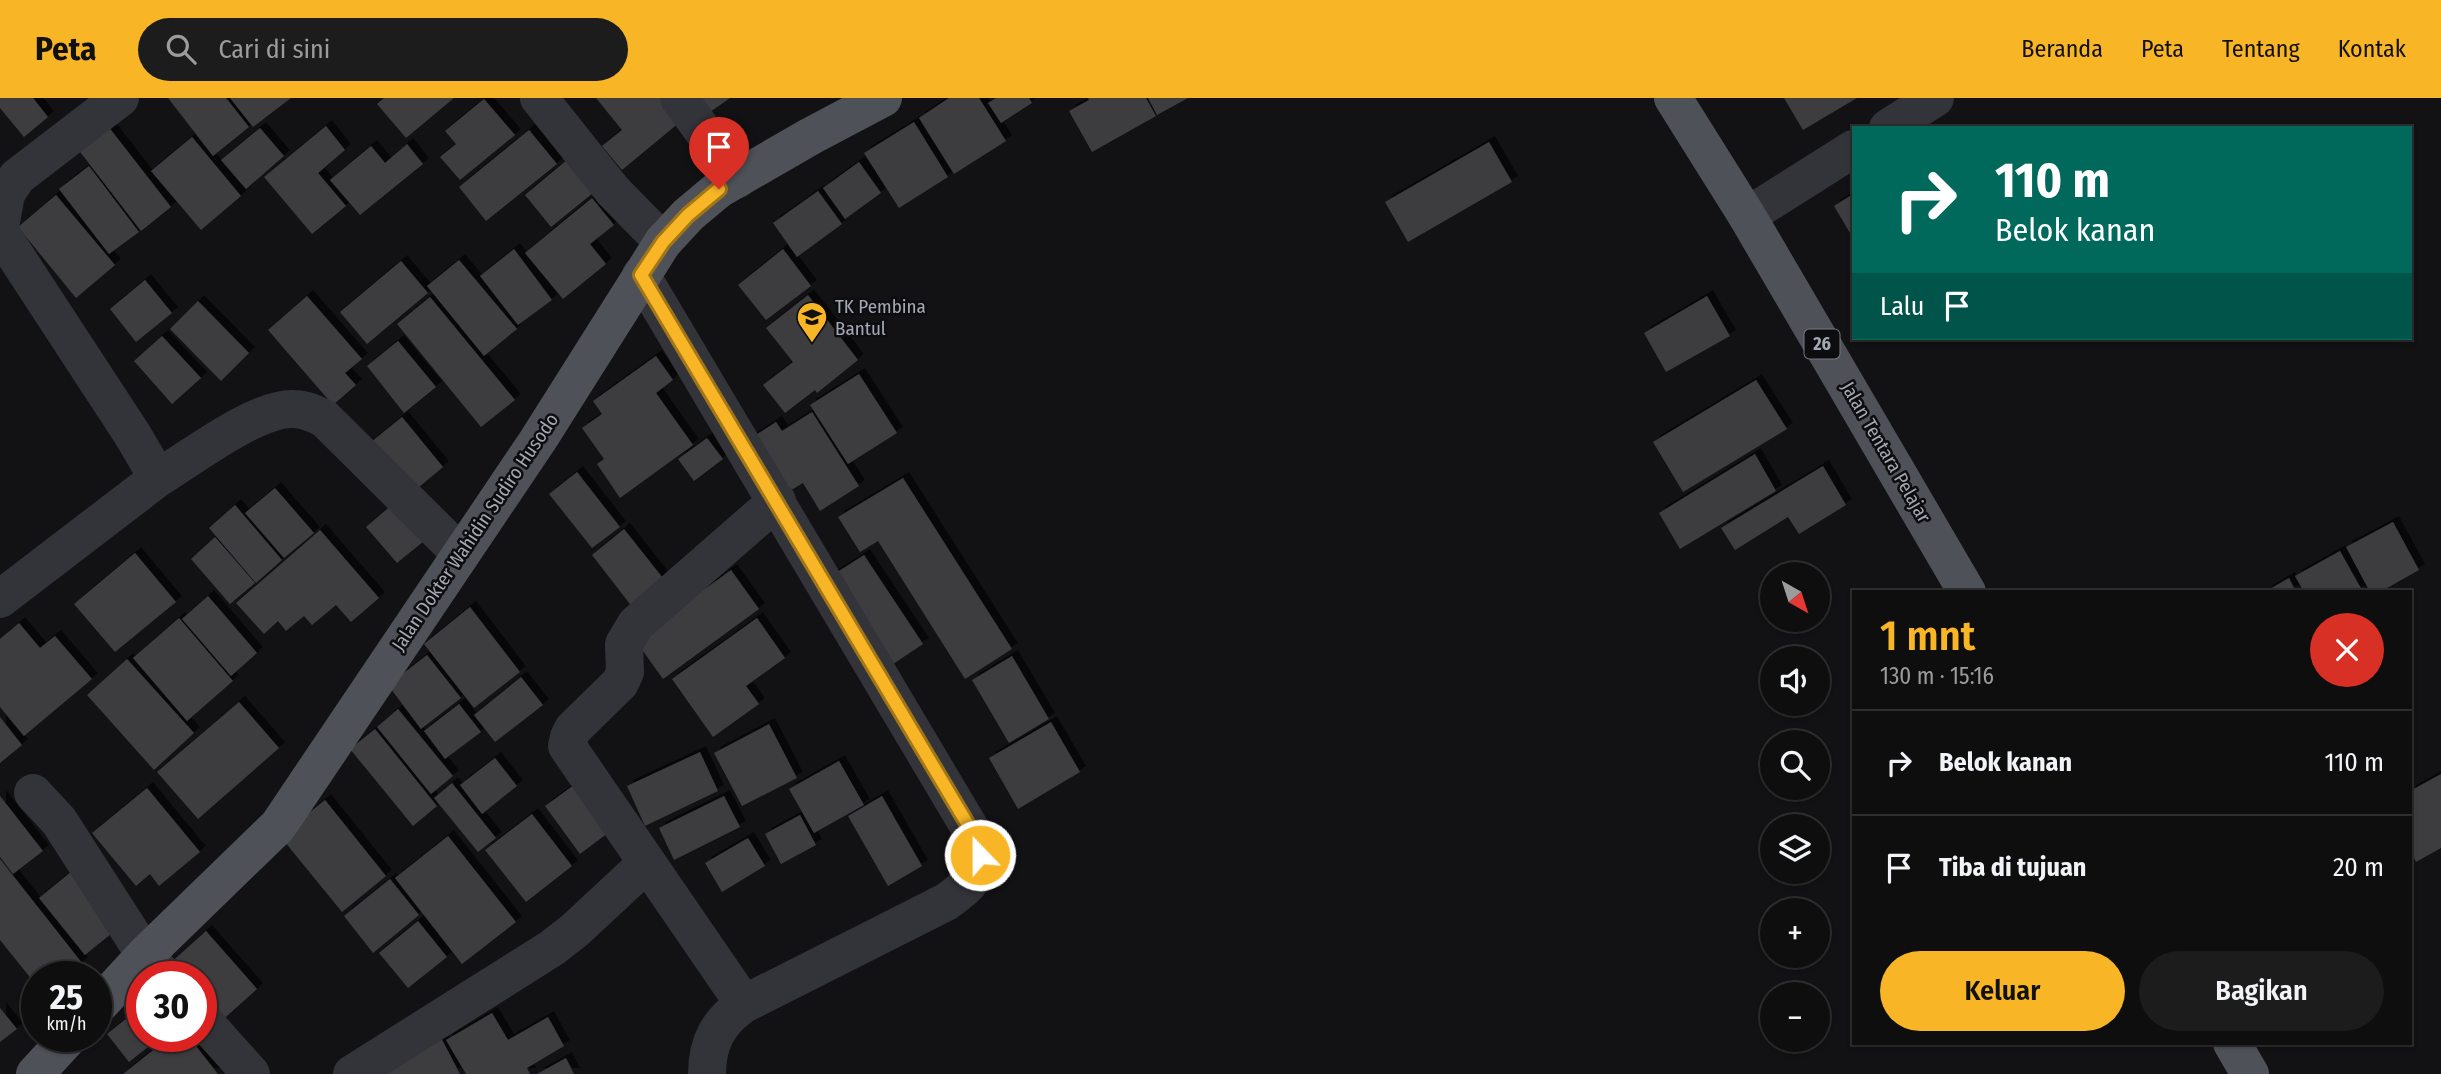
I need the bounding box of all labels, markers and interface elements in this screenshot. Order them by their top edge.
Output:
search box [138,18,628,81]
text: Peta [35,29,96,69]
icon: search [162,30,200,68]
text: Cari di sini [218,34,330,65]
text: Beranda [2021,35,2103,63]
text: Peta [2141,35,2184,63]
text: Tentang [2222,35,2300,63]
text: Kontak [2338,35,2406,63]
pin [689,117,749,189]
icon: arrive [700,128,738,166]
text: 110 m [1995,151,2110,210]
icon: right [1880,154,1971,245]
text: Belok kanan [1995,211,2155,249]
icon: arrive [1938,287,1976,325]
text: Lalu [1880,291,1924,322]
place label: TK Pembina Bantul [835,295,926,340]
school or university icon: TK Pembina Bantul [795,300,829,344]
road number: 26 [1804,330,1840,358]
street label: Jalan Tentara Pelajar [1836,377,1936,527]
street label: Jalan Dokter Wahidin Sudiro Husodo [387,409,563,655]
north arrow [1760,562,1830,632]
map controls [1760,562,1830,1052]
text: 1 mnt [1880,611,1975,661]
button: close [2310,613,2384,687]
button: sound [1760,646,1830,716]
text: 130 m · 15:16 [1880,662,1994,690]
button: search [1760,730,1830,800]
icon: right [1880,744,1918,782]
text: Belok kanan [1939,747,2072,778]
text: 110 m [2324,747,2384,778]
button: layers [1760,814,1830,884]
position arrow [943,818,1017,892]
icon: arrive [1880,849,1918,887]
text: Tiba di tujuan [1939,852,2086,883]
text: 20 m [2333,852,2384,883]
button: + [1760,898,1830,968]
button: Keluar [1880,951,2125,1031]
button: Bagikan [2139,951,2384,1031]
speed limit sign: 30 [126,961,217,1052]
text: 25 [50,976,83,1018]
button: − [1760,982,1830,1052]
text: km/h [46,1013,87,1035]

